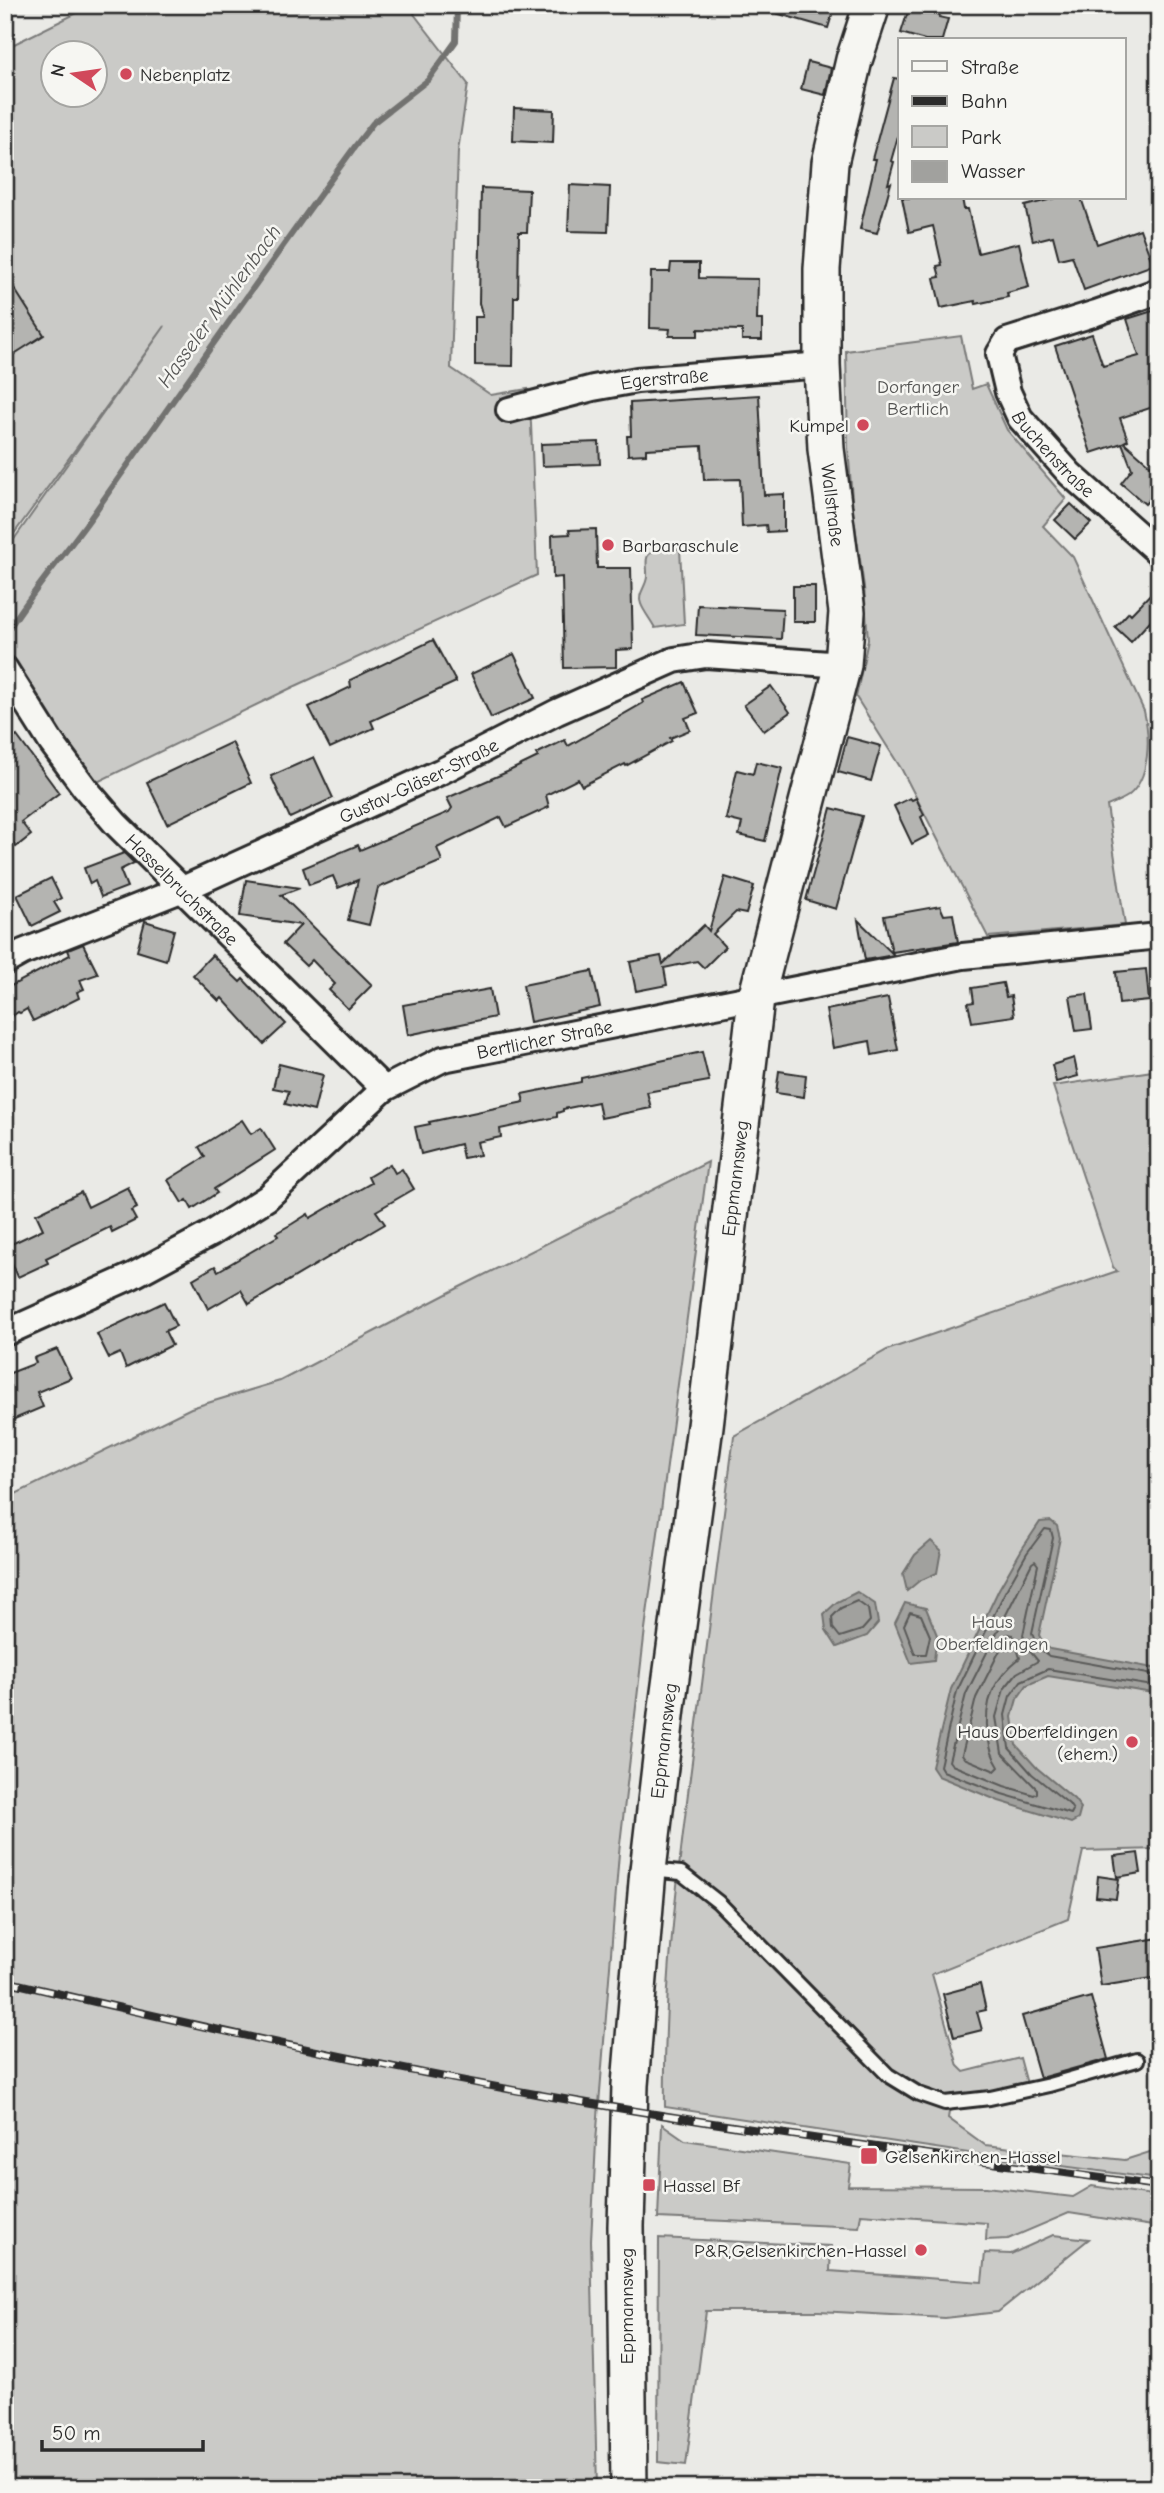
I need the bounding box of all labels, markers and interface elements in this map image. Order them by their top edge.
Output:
north arrow [38,38,108,108]
legend [898,38,1126,200]
text: Straße [961,55,1019,79]
text: N [46,62,71,79]
place label: Nebenplatz [140,64,230,86]
marker: Nebenplatz [118,66,134,82]
text: Bahn [961,89,1008,113]
text: Park [961,125,1001,149]
text: Wasser [961,159,1026,183]
water label: Hasseler Mühlenbach [152,220,286,392]
street label: Egerstraße [619,364,709,395]
park label: Dorfanger Bertlich [877,376,959,420]
street label: Buchenstraße [1006,408,1099,502]
place label: Kumpel [789,415,849,437]
marker: Kumpel [855,417,871,433]
street label: Wallstraße [816,463,848,548]
place label: Barbaraschule [622,535,739,557]
marker: Barbaraschule [600,537,616,553]
street label: Gustav-Gläser-Straße [336,734,502,828]
street label: Hasselbruchstraße [120,830,242,951]
street label: Bertlicher Straße [475,1016,615,1064]
street label: Eppmannsweg [718,1119,753,1238]
park label: Haus Oberfeldingen [935,1611,1049,1655]
street label: Eppmannsweg [646,1681,682,1800]
place label: Haus Oberfeldingen (ehem.) [957,1721,1118,1765]
marker: Haus Oberfeldingen (ehem.) [1124,1734,1140,1750]
marker: Gelsenkirchen-Hassel [859,2146,879,2166]
place label: Gelsenkirchen-Hassel [885,2146,1061,2168]
place label: Hassel Bf [663,2175,741,2197]
marker: Hassel Bf [641,2177,657,2193]
place label: P&R,Gelsenkirchen-Hassel [694,2240,907,2262]
marker: P&R,Gelsenkirchen-Hassel [913,2242,929,2258]
street label: Eppmannsweg [616,2248,638,2364]
scale bar [42,2409,203,2453]
text: 50 m [52,2421,101,2445]

